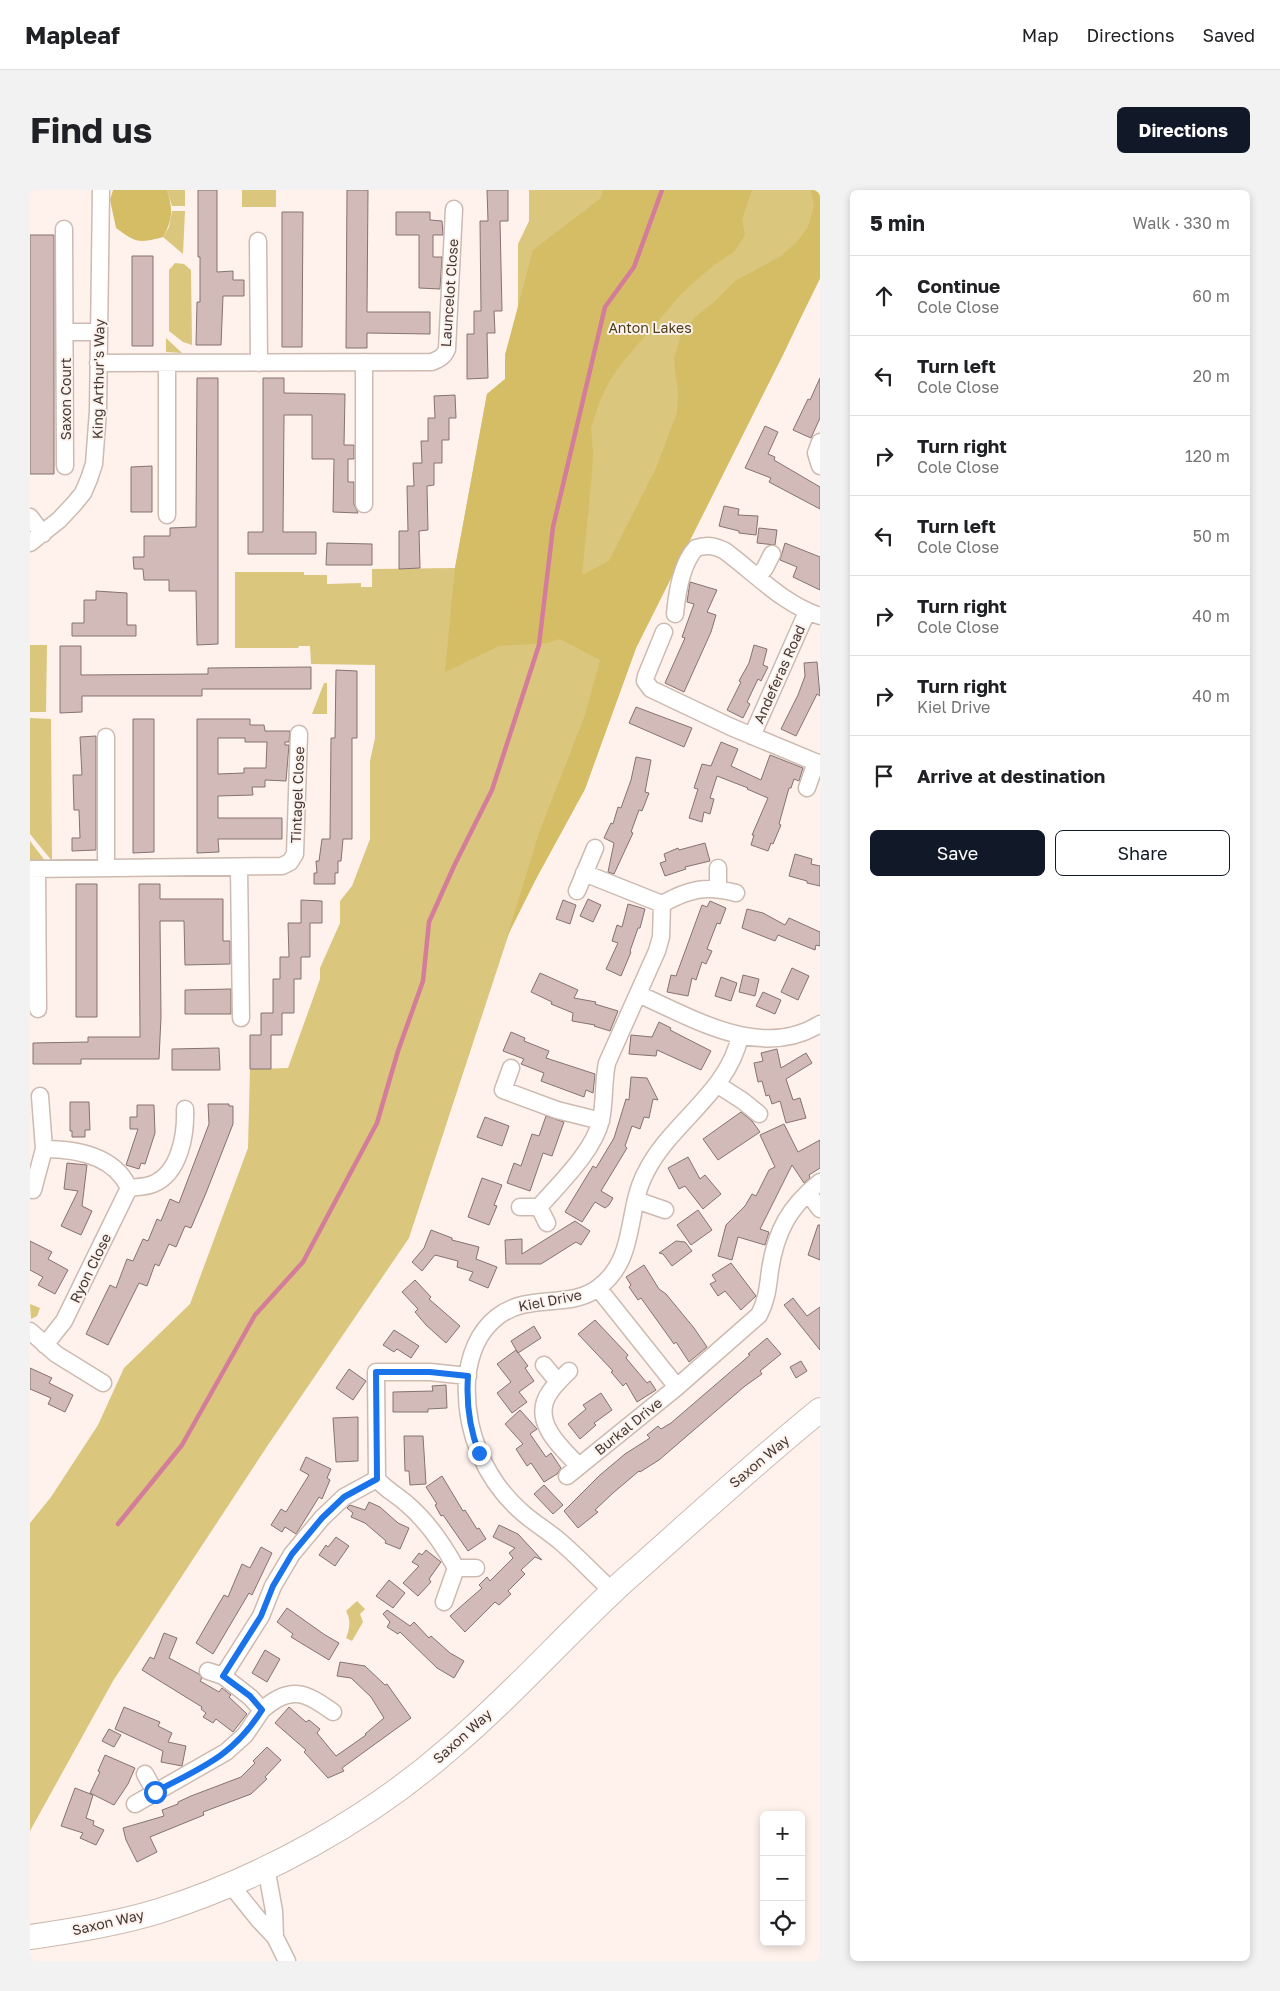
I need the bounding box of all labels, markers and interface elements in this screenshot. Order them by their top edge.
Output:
text: Mapleaf [25,20,120,49]
text: Map [1022,24,1058,46]
text: Directions [1086,24,1174,46]
text: Saved [1202,24,1255,46]
button: Directions [1117,107,1250,153]
text: Find us [30,109,152,151]
text: 5 min [870,210,925,236]
text: Walk · 330 m [1132,213,1230,233]
street label: Launcelot Close [437,238,461,348]
text: Continue [917,274,1000,297]
icon: ahead [870,282,898,310]
text: 60 m [1192,286,1230,306]
text: Cole Close [917,297,999,317]
street label: King Arthur's Way [88,319,108,439]
park label: Anton Lakes [608,319,692,336]
text: Turn left [917,354,996,377]
street label: Saxon Court [57,358,74,440]
icon: left [870,362,898,390]
text: 20 m [1193,366,1230,386]
text: Cole Close [917,377,999,397]
text: Turn right [917,434,1007,457]
icon: right [870,442,898,470]
text: 120 m [1185,446,1230,466]
text: Cole Close [917,457,999,477]
text: Turn left [917,514,996,537]
icon: left [870,522,898,550]
text: 50 m [1193,526,1230,546]
text: Cole Close [917,537,999,557]
text: Turn right [917,594,1007,617]
icon: right [870,602,898,630]
text: 40 m [1192,606,1230,626]
text: Cole Close [917,617,999,637]
street label: Andeferas Road [750,622,808,726]
text: Turn right [917,674,1007,697]
icon: right [870,682,898,710]
text: 40 m [1192,686,1230,706]
text: Kiel Drive [917,697,990,717]
street label: Tintagel Close [287,746,307,844]
icon: arrive [870,762,898,790]
text: Arrive at destination [917,764,1105,787]
button: Save [870,830,1045,876]
button: Share [1055,830,1230,876]
street label: Ryon Close [66,1230,114,1306]
street label: Kiel Drive [517,1286,583,1314]
street label: Burkal Drive [591,1394,665,1458]
street label: Saxon Way [726,1431,793,1491]
route end [468,1442,491,1465]
street label: Saxon Way [429,1705,495,1767]
route start [144,1781,167,1804]
map controls [760,1811,805,1946]
button: + [760,1811,805,1856]
button: − [760,1856,805,1901]
button: locate [760,1901,805,1946]
street label: Saxon Way [70,1905,146,1939]

